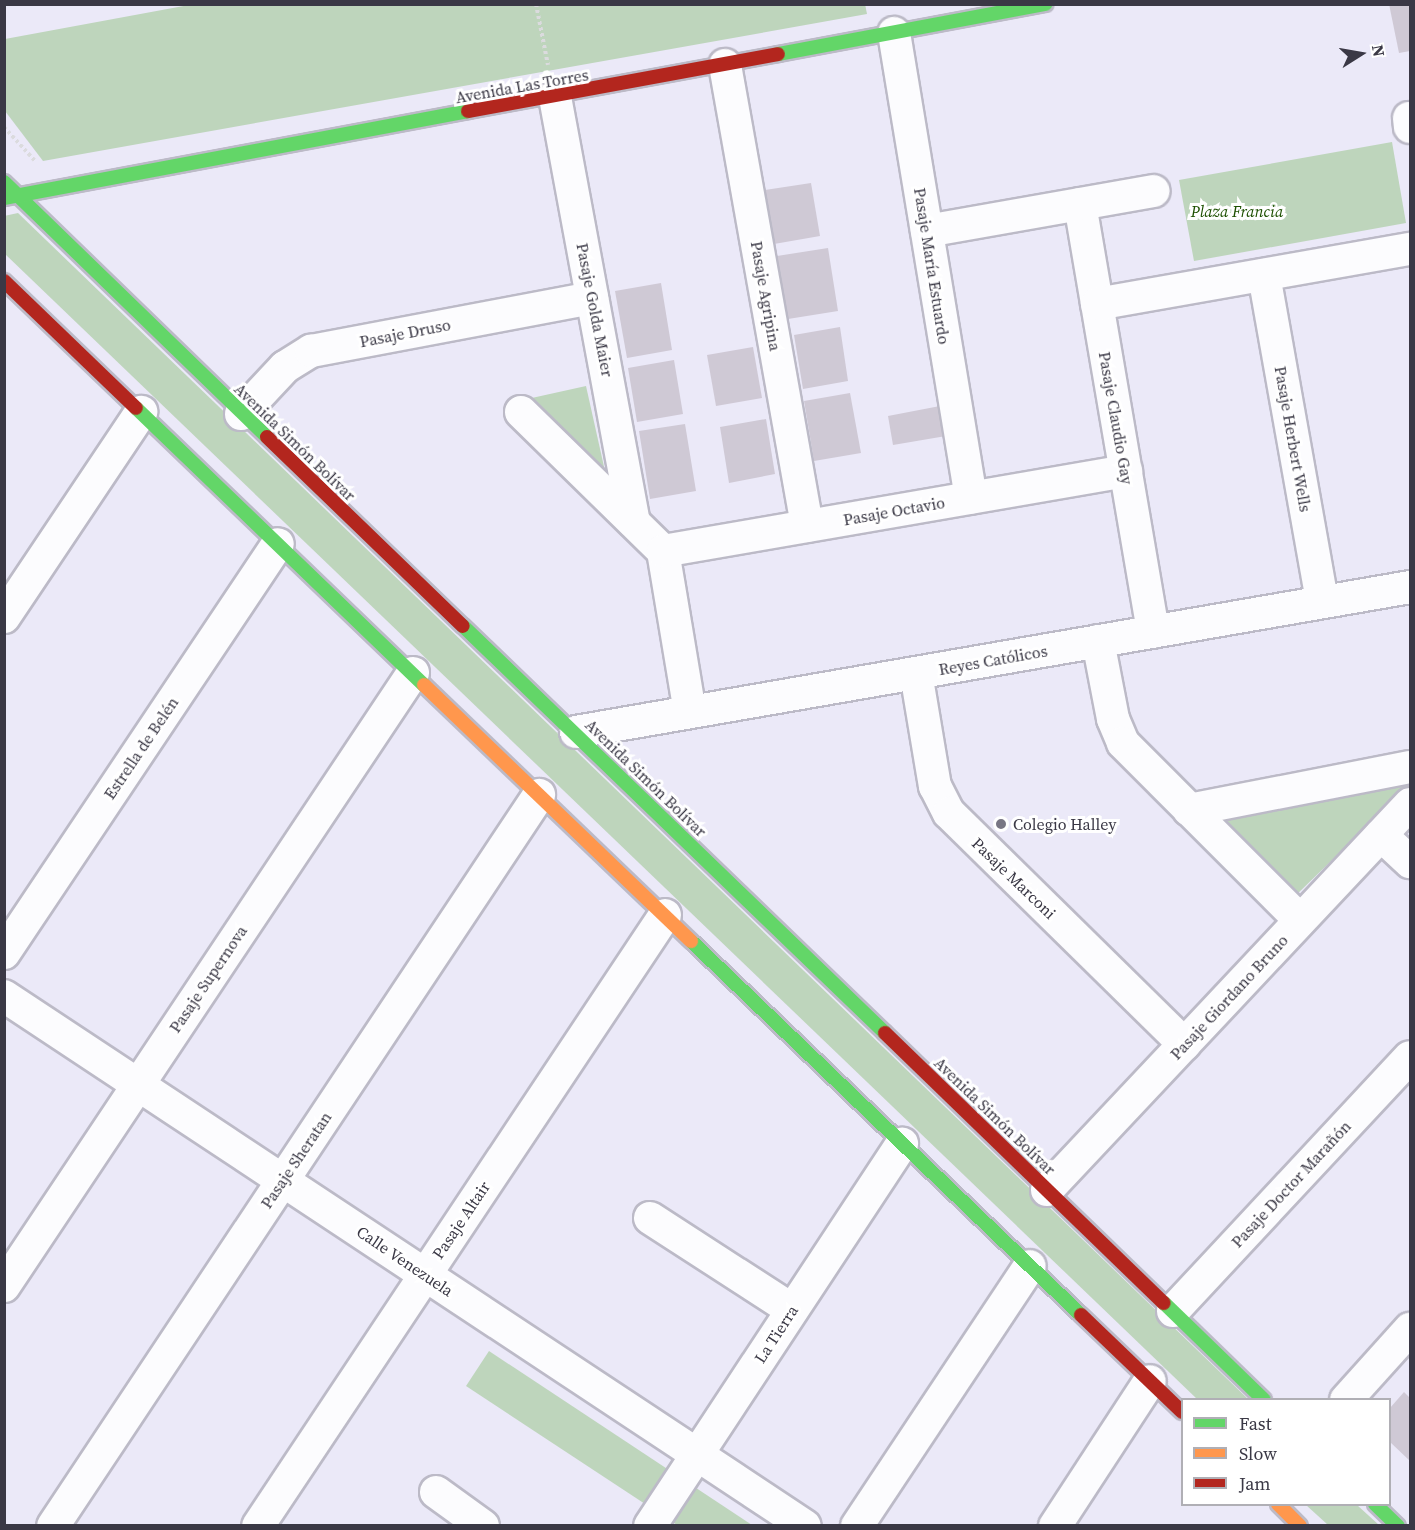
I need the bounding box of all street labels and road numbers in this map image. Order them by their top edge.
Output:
street label: Avenida Las Torres [454,65,590,107]
street label: Pasaje María Estuardo [910,186,954,346]
street label: Pasaje Agripina [747,240,785,352]
street label: Pasaje Golda Maier [573,241,617,379]
street label: Pasaje Druso [358,315,452,351]
street label: Pasaje Claudio Gay [1095,350,1137,486]
street label: Pasaje Herbert Wells [1271,364,1315,514]
street label: Avenida Simón Bolívar [230,379,360,505]
street label: Pasaje Octavio [842,493,946,529]
street label: Reyes Católicos [937,641,1049,679]
street label: Estrella de Belén [100,693,182,803]
street label: Avenida Simón Bolívar [581,715,711,841]
street label: Pasaje Marconi [968,833,1060,923]
street label: Pasaje Supernova [165,922,251,1036]
street label: Pasaje Giordano Bruno [1166,931,1292,1063]
street label: Avenida Simón Bolívar [930,1053,1060,1179]
street label: Pasaje Sheratan [257,1108,335,1212]
street label: Pasaje Doctor Marañón [1227,1117,1355,1251]
street label: Pasaje Altair [428,1178,494,1262]
street label: Calle Venezuela [353,1222,457,1300]
street label: La Tierra [750,1301,802,1367]

